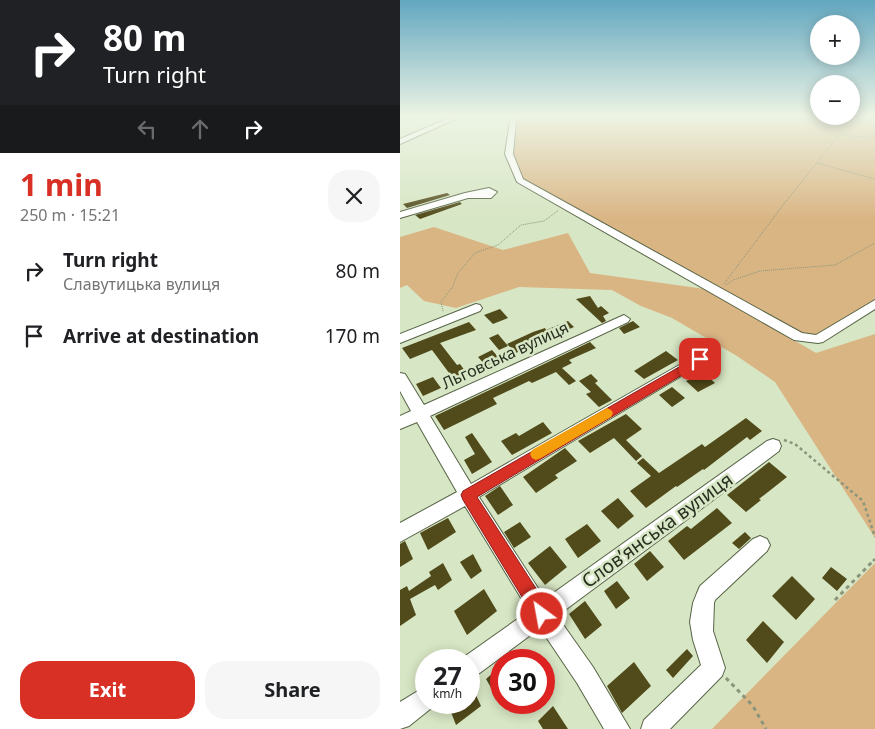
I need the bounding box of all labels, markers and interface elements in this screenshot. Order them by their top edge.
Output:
text: 80 m [103,14,186,61]
map controls [810,15,860,125]
button: + [810,15,860,65]
icon: right [20,20,85,85]
text: Turn right [103,59,206,89]
button: − [810,75,860,125]
icon: left [133,115,161,143]
icon: ahead [186,115,214,143]
icon: right [239,115,267,143]
text: 1 min [20,164,103,205]
button: close [328,170,380,222]
text: 250 m · 15:21 [20,204,120,226]
text: Turn right [63,247,158,273]
icon: right [20,257,48,285]
text: 80 m [336,258,380,284]
text: Славутицька вулиця [63,273,220,295]
street label: Льговська вулиця [438,316,572,394]
icon: arrive [20,322,48,350]
text: Arrive at destination [63,323,259,349]
text: 170 m [325,323,380,349]
pin [679,338,721,380]
icon: arrive [686,345,714,373]
street label: Словʼянська вулиця [576,466,738,594]
position arrow [515,587,567,639]
speed limit sign: 30 [490,649,555,714]
text: 27 [433,658,462,692]
button: Exit [20,661,195,719]
button: Share [205,661,380,719]
text: km/h [433,685,462,702]

